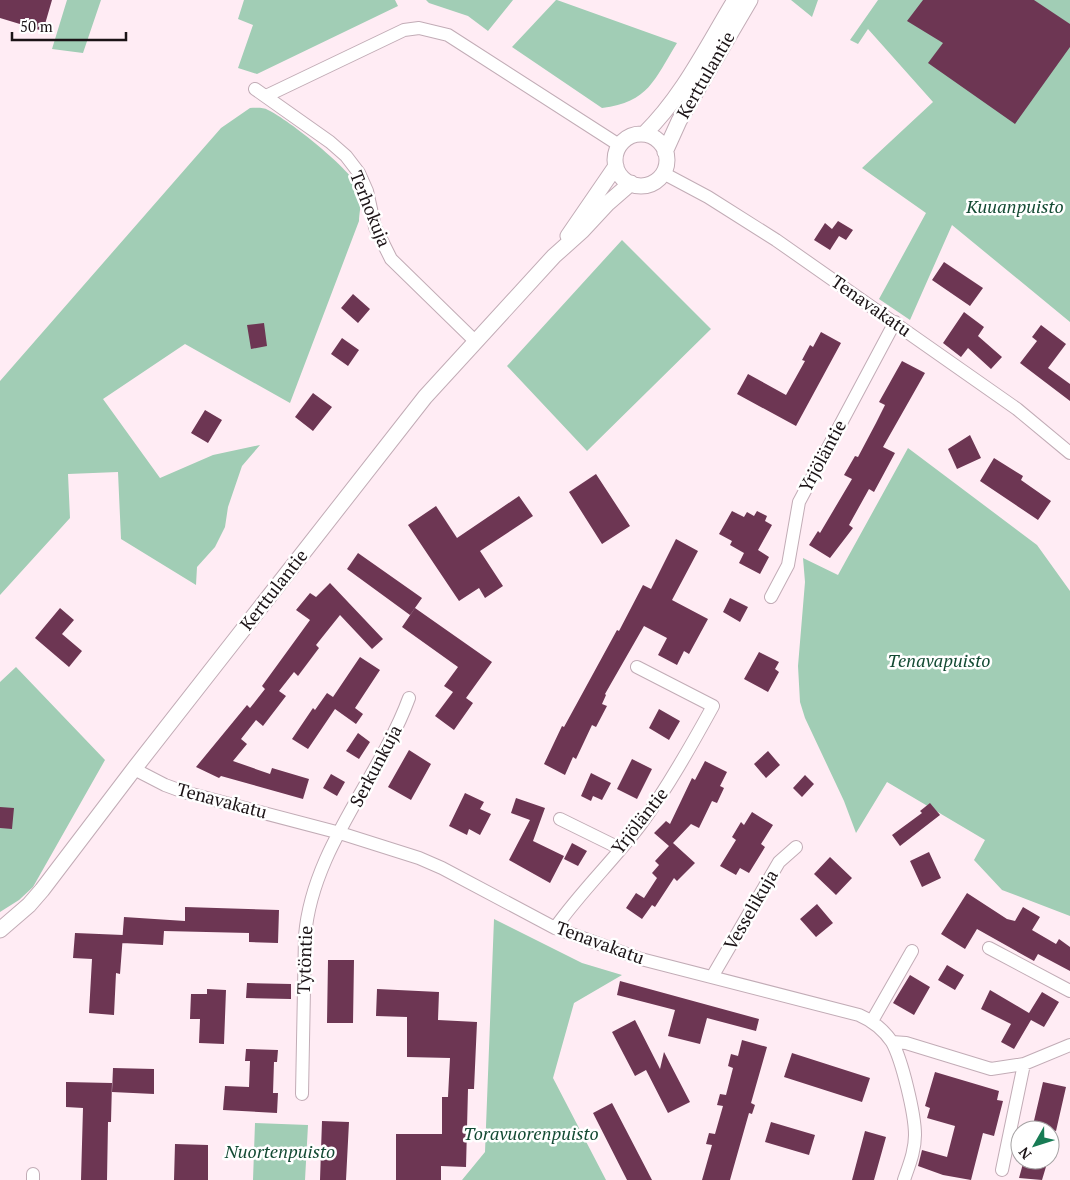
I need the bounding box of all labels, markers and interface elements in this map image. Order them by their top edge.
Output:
scale bar [12,10,126,42]
text: 50 m [20,16,53,36]
street label: Kerttulantie [671,27,740,122]
street label: Terhokuja [345,167,397,250]
park label: Kuuanpuisto [965,194,1064,218]
street label: Tenavakatu [827,269,916,342]
street label: Yrjöläntie [793,415,851,496]
street label: Kerttulantie [234,544,312,635]
park label: Tenavapuisto [888,648,990,672]
street label: Serkunkuja [343,720,407,811]
street label: Tenavakatu [175,776,270,824]
street label: Yrjöläntie [606,782,673,859]
street label: Vesselikuja [717,865,783,954]
street label: Tenavakatu [553,915,648,969]
street label: Tytöntie [291,925,317,995]
north arrow [1010,1120,1060,1170]
park label: Toravuorenpuisto [463,1121,599,1145]
park label: Nuortenpuisto [224,1139,335,1163]
text: N [1014,1143,1035,1164]

